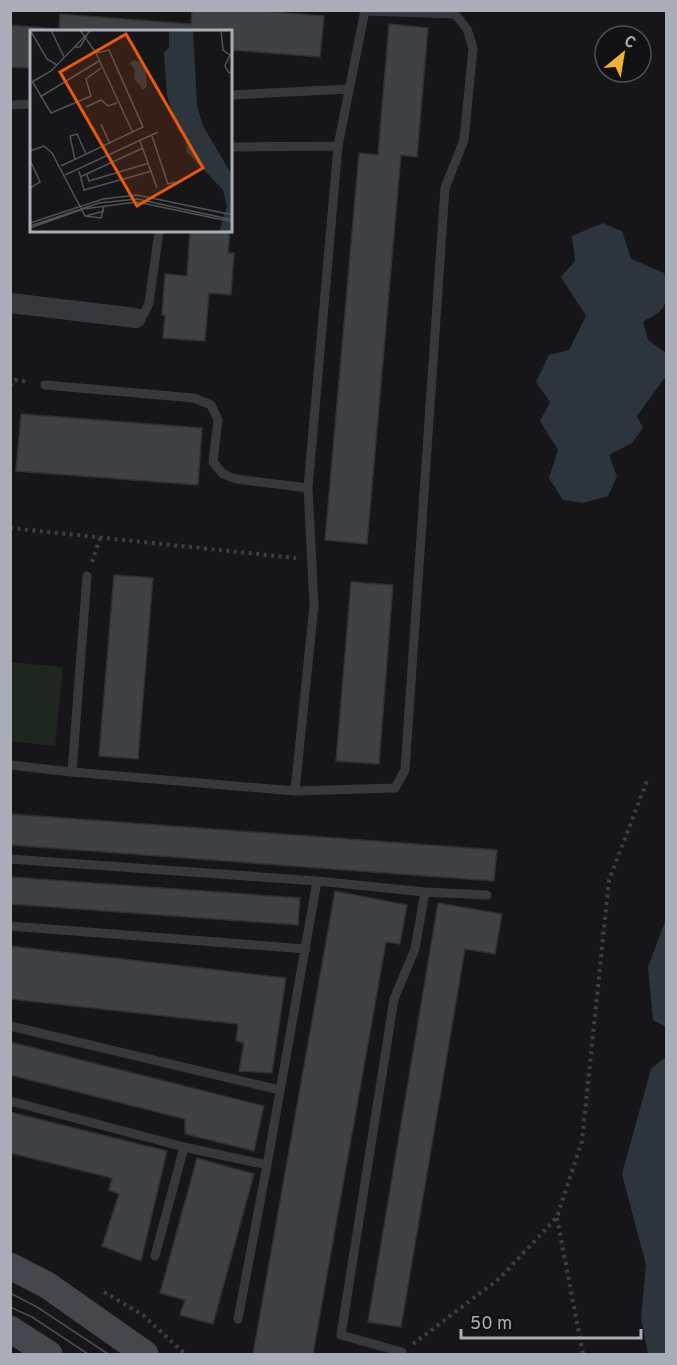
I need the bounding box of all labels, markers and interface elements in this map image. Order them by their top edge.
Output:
north arrow [593,24,653,84]
inset map [30,30,232,232]
text: С [620,32,639,54]
scale bar [461,1302,641,1340]
text: 50 m [470,1313,512,1336]

